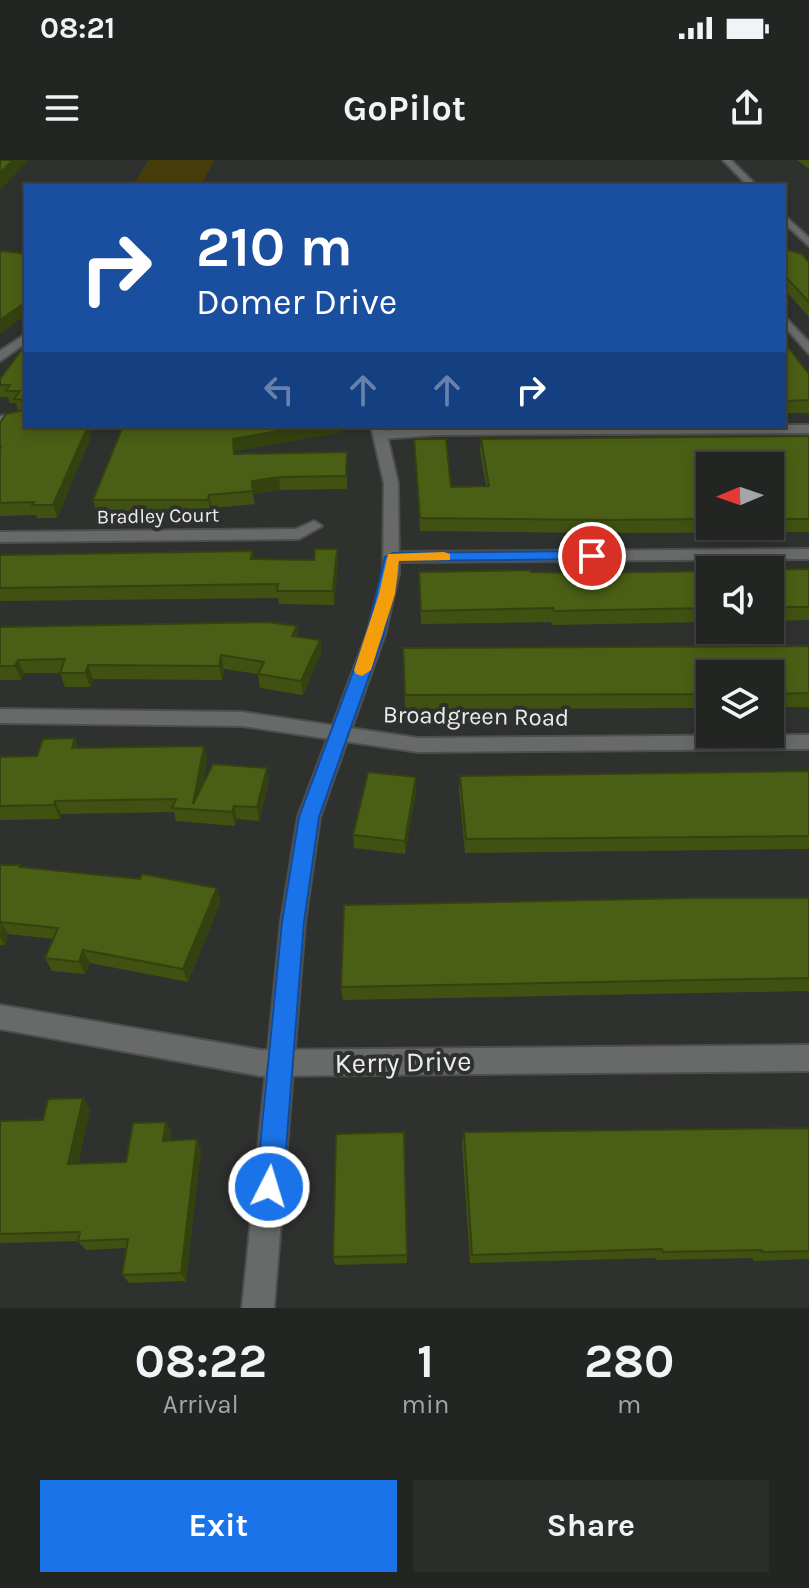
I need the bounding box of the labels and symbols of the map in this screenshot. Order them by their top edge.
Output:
north arrow [696,452,784,540]
street label: Bradley Court [97,503,220,529]
pin [558,522,626,590]
street label: Broadgreen Road [383,700,569,732]
street label: Kerry Drive [334,1044,472,1080]
position arrow [227,1145,311,1229]

